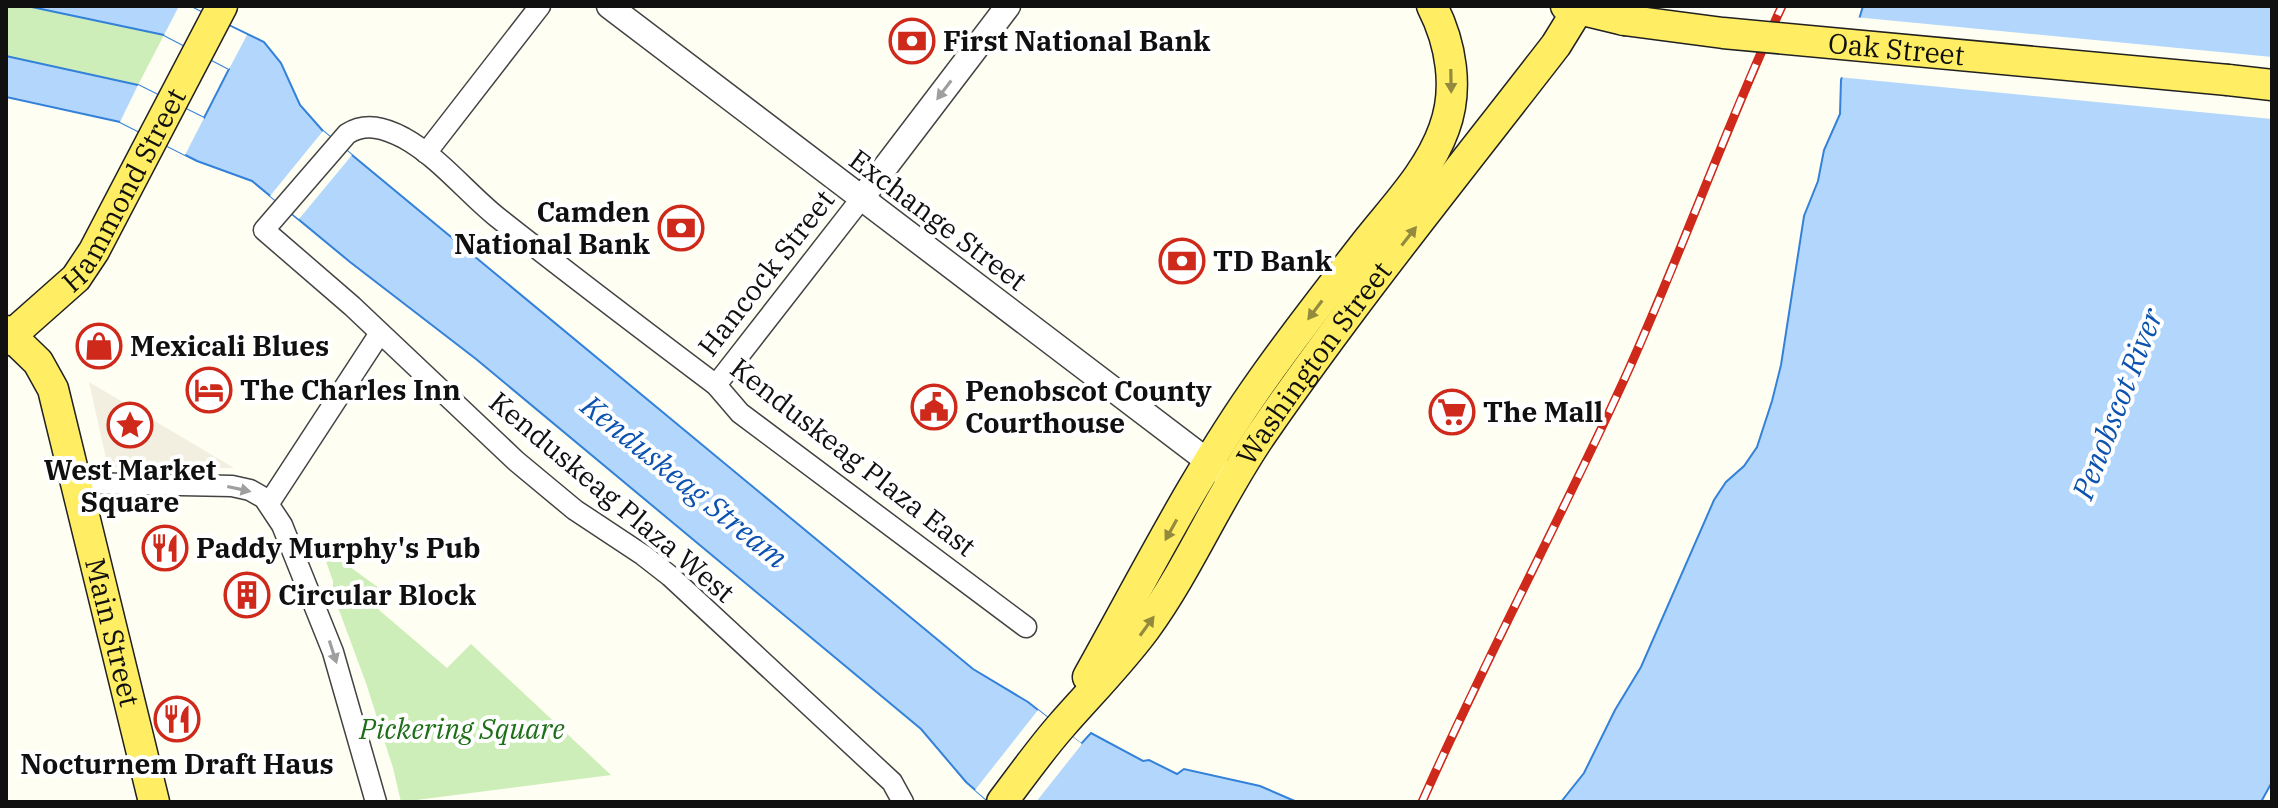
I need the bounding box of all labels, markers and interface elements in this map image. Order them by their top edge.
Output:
bank icon: First National Bank [888,17,936,65]
place label: First National Bank [943,22,1211,59]
street label: Oak Street [1827,24,1966,73]
one-way arrow [1445,69,1457,94]
one-way arrow [936,80,952,101]
street label: Hammond Street [54,81,194,300]
street label: Exchange Street [842,141,1035,299]
street label: Hancock Street [689,182,842,363]
place label: Camden National Bank [454,193,651,262]
bank icon: Camden National Bank [657,204,705,252]
one-way arrow [1401,225,1417,246]
bank icon: TD Bank [1158,237,1206,285]
place label: TD Bank [1213,242,1333,279]
street label: Washington Street [1227,253,1400,472]
one-way arrow [1307,300,1323,321]
water label: Penobscot River [2062,302,2171,505]
shop icon: Mexicali Blues [75,322,123,370]
place label: Mexicali Blues [130,327,329,364]
street label: Kenduskeag Plaza East [723,349,984,564]
hotel icon: The Charles Inn [185,366,233,414]
place label: The Charles Inn [240,371,461,408]
place label: Penobscot County Courthouse [965,372,1212,441]
street label: Kenduskeag Plaza West [482,383,743,610]
public building icon: Penobscot County Courthouse [910,383,958,431]
water label: Kenduskeag Stream [573,385,796,576]
supermarket icon: The Mall [1428,388,1476,436]
place label: The Mall [1483,393,1603,430]
place icon: West Market Square [106,401,154,449]
place label: West Market Square [44,451,216,520]
one-way arrow [227,483,252,496]
one-way arrow [1164,519,1178,541]
restaurant icon: Paddy Murphy's Pub [141,524,189,572]
place label: Paddy Murphy's Pub [196,529,481,566]
street label: Main Street [77,554,149,710]
building icon: Circular Block [223,571,271,619]
place label: Circular Block [278,576,477,613]
one-way arrow [1139,615,1154,636]
one-way arrow [327,640,340,664]
restaurant icon: Nocturnem Draft Haus [153,695,201,743]
park label: Pickering Square [358,710,565,747]
place label: Nocturnem Draft Haus [20,745,334,782]

